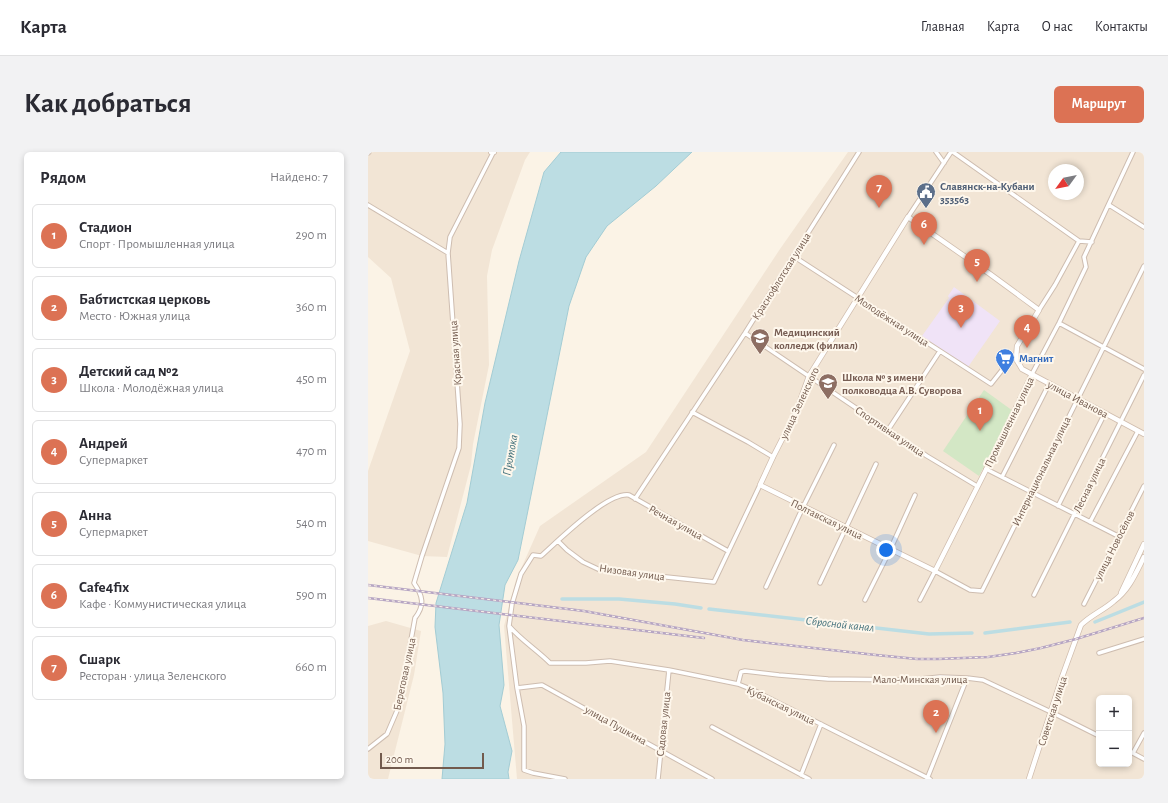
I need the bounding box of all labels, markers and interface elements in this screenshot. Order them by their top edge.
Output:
text: Карта [20,18,67,37]
text: Главная [921,20,965,34]
text: Карта [987,20,1020,34]
text: О нас [1042,20,1073,34]
text: Контакты [1095,20,1148,34]
button: Маршрут [1054,86,1144,123]
text: Как добраться [24,90,192,118]
north arrow [1048,164,1084,200]
text: Рядом [40,169,86,186]
text: Найдено: 7 [270,171,328,184]
pin: 7 [866,175,892,208]
public building icon: Славянск-на-Кубани 353563 [915,181,937,209]
place label: Славянск-на-Кубани 353563 [940,181,1035,205]
pin: 6 [911,212,937,245]
text: Стадион [79,220,132,235]
text: 1 [52,229,56,242]
text: 290 m [296,229,327,242]
street label: Краснофлотская улица [750,231,813,322]
text: Спорт · Промышленная улица [79,238,235,251]
pin: 5 [964,249,990,282]
text: Бабтистская церковь [79,292,210,307]
street label: Молодёжная улица [853,292,931,348]
pin: 3 [948,295,974,328]
text: 2 [51,301,57,314]
text: 360 m [296,301,327,314]
text: Место · Южная улица [79,310,190,323]
pin: 4 [1014,315,1040,348]
street label: Красная улица [448,320,463,386]
school or university icon: Медицинский колледж (филиал) [749,327,771,355]
place label: Медицинский колледж (филиал) [774,327,858,351]
supermarket icon: Магнит [994,347,1016,375]
place label: Магнит [1019,353,1054,364]
text: Детский сад №2 [79,364,178,379]
street label: улица Зеленского [778,366,821,442]
school or university icon: Школа № 3 имени полководца А.В. Суворова [817,372,839,400]
place label: Школа № 3 имени полководца А.В. Суворова [842,372,962,396]
text: 3 [51,373,57,386]
text: 450 m [296,373,327,386]
street label: Промышленная улица [983,375,1036,469]
street label: улица Иванова [1045,378,1110,420]
text: Школа · Молодёжная улица [79,382,224,395]
pin: 1 [967,398,993,431]
street label: Спортивная улица [853,404,926,459]
street label: Интернациональная улица [1010,415,1073,528]
water label: Протока [501,434,520,477]
text: Андрей [79,436,128,451]
text: 4 [51,445,57,458]
text: 470 m [296,445,327,458]
text: Супермаркет [79,454,148,467]
street label: Лесная улица [1071,456,1107,514]
street label: Полтавская улица [789,497,865,542]
street label: Речная улица [647,503,704,542]
text: Анна [79,508,112,523]
street label: улица Новосёлов [1092,509,1137,583]
text: 5 [51,517,57,530]
text: 540 m [296,517,327,530]
text: Супермаркет [79,526,148,539]
your location [876,540,896,560]
street label: Низовая улица [598,562,666,583]
text: Cafe4fix [79,580,129,595]
text: 6 [51,589,57,602]
text: 590 m [296,589,327,602]
text: Кафе · Коммунистическая улица [79,598,246,611]
water label: Сбросной канал [805,614,875,635]
street label: Береговая улица [391,637,418,711]
text: Сшарк [79,652,120,667]
text: 7 [51,661,57,674]
text: 660 m [295,661,327,674]
text: Ресторан · улица Зеленского [79,670,226,683]
street label: Мало-Минская улица [872,674,968,685]
street label: Советская улица [1036,675,1069,747]
street label: Кубанская улица [745,684,817,727]
street label: Садовая улица [655,691,672,757]
map controls [1096,695,1132,767]
button: + [1096,695,1132,731]
pin: 2 [923,700,949,733]
street label: улица Пушкина [582,703,649,747]
button: − [1096,731,1132,767]
scale bar [380,751,484,770]
text: 200 m [386,754,413,765]

